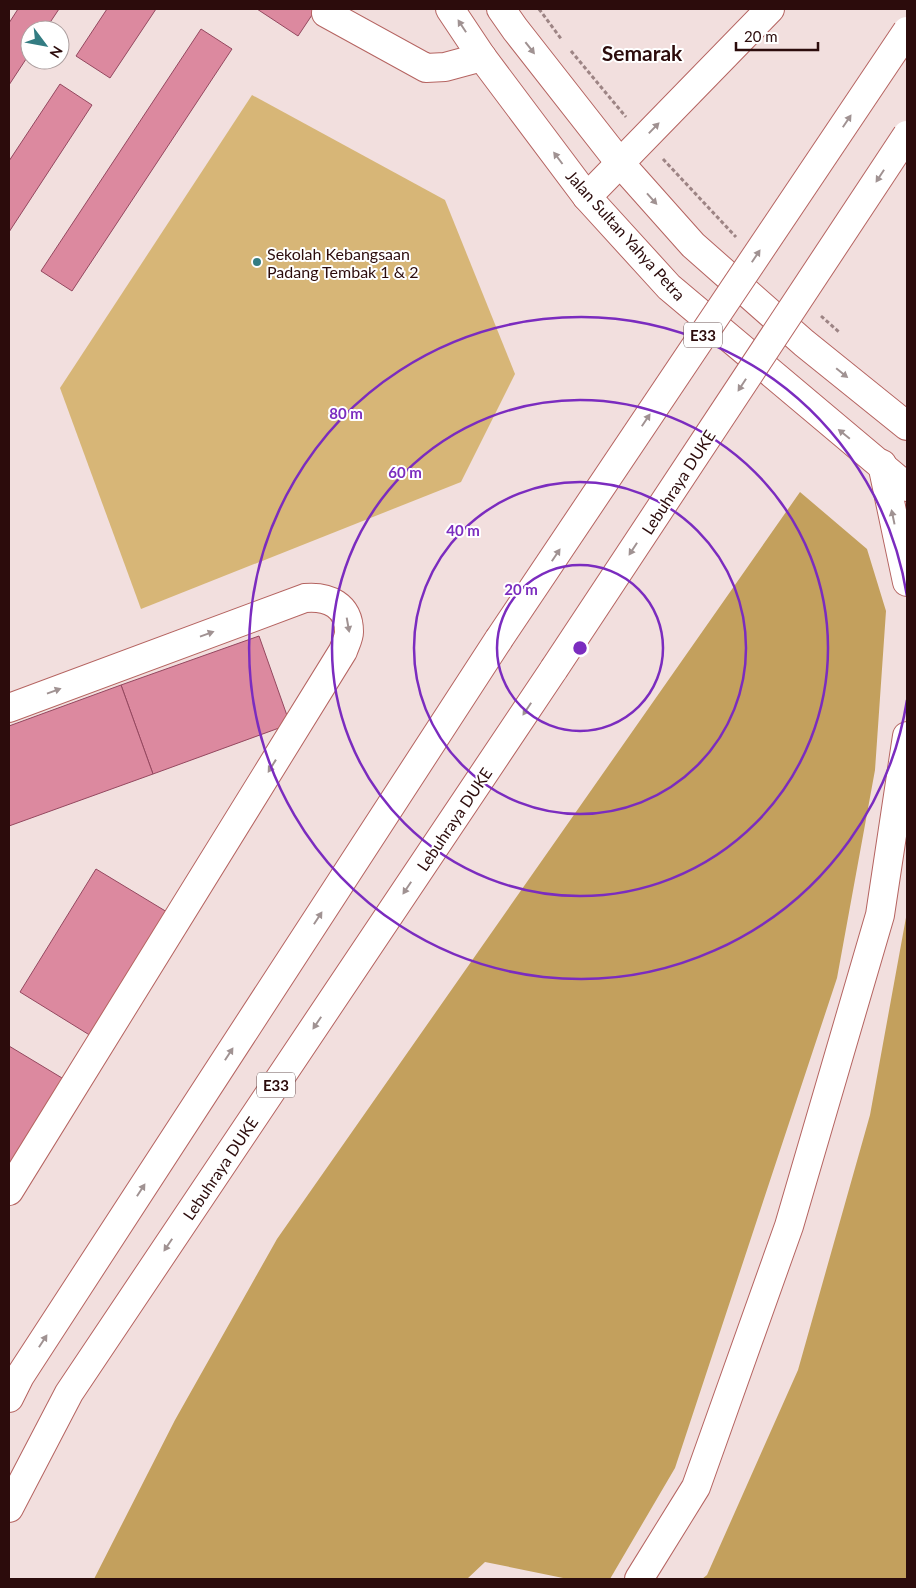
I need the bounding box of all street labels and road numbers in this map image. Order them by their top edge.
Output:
street label: Jalan Sultan Yahya Petra [563,166,689,304]
road number: E33 [684,322,722,348]
street label: Lebuhraya DUKE [637,426,719,538]
street label: Lebuhraya DUKE [412,764,496,874]
road number: E33 [257,1072,295,1098]
street label: Lebuhraya DUKE [178,1113,262,1223]

